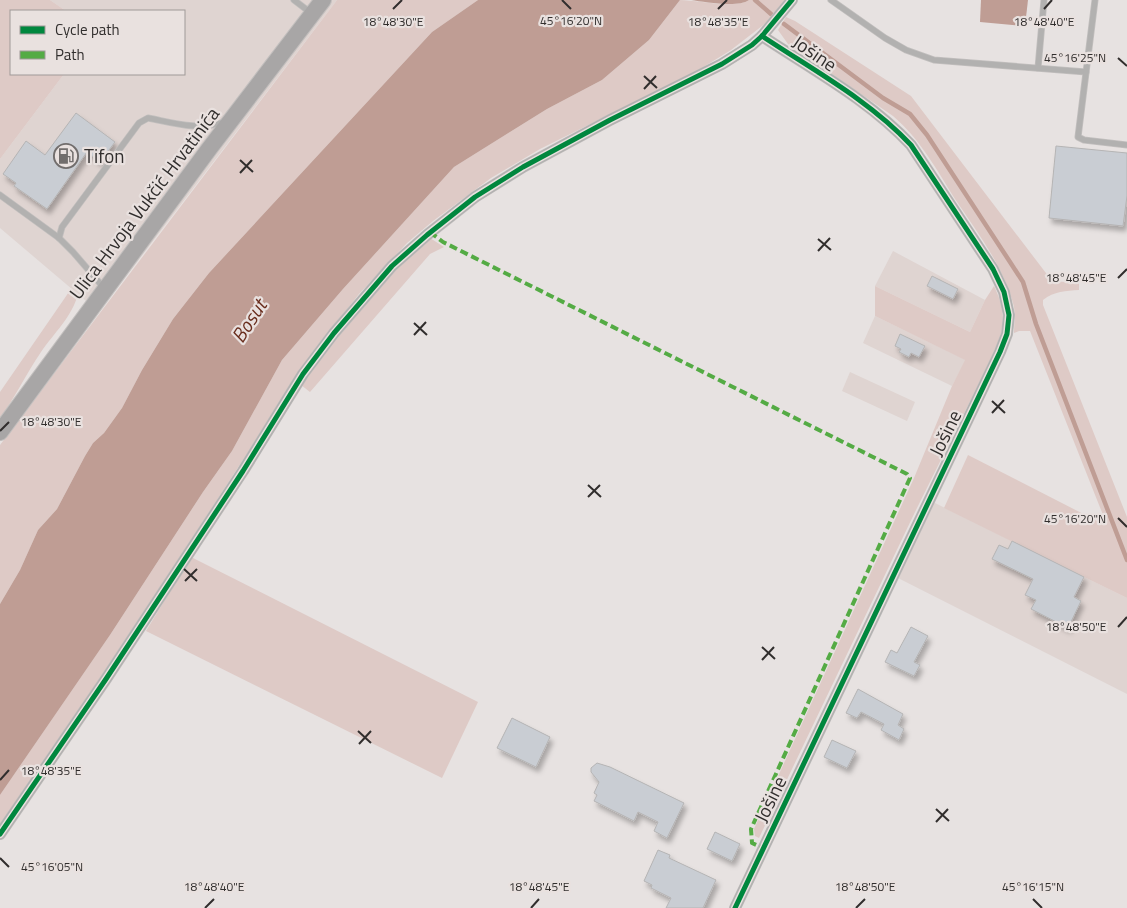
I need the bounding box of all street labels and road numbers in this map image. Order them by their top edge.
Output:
street label: Jošine [787,27,843,78]
street label: Ulica Hrvoja Vukčić Hrvatinića [61,100,226,305]
street label: Jošine [921,405,968,461]
street label: Jošine [746,771,793,827]

